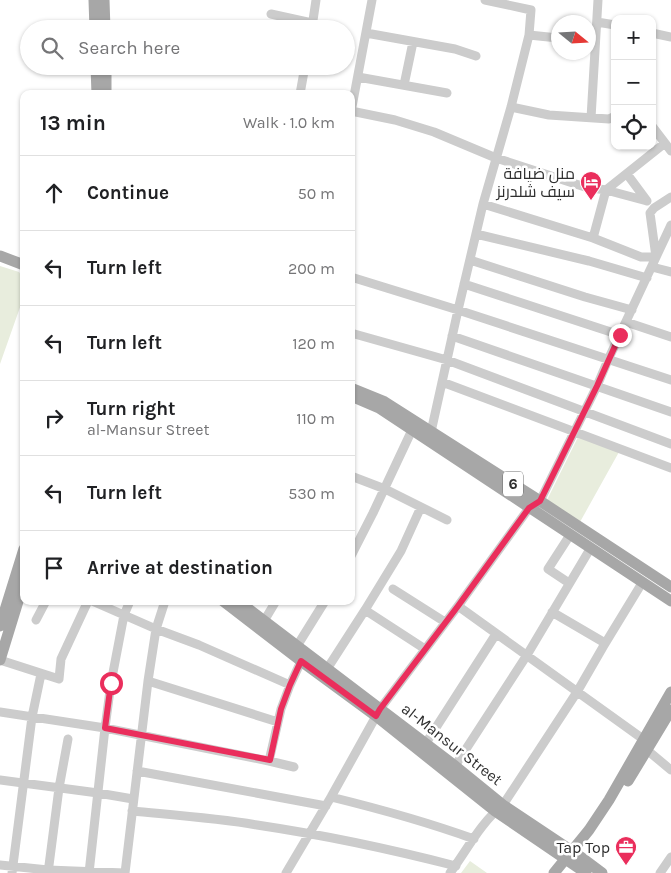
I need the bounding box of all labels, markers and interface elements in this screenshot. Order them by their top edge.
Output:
north arrow [551,15,596,60]
map controls [611,15,656,150]
button: + [611,15,656,60]
search box [20,20,355,75]
icon: search [38,34,66,62]
text: Search here [78,37,180,59]
button: − [611,60,656,105]
button: locate [611,105,656,150]
text: 13 min [40,111,106,135]
text: Walk · 1.0 km [243,113,335,132]
place label: منل ضيافة سيف شلدرنز [495,164,575,201]
hotel icon: منل ضيافة سيف شلدرنز [579,170,603,201]
icon: ahead [40,179,68,207]
text: Continue [87,182,169,204]
text: 50 m [298,184,335,203]
icon: left [40,254,68,282]
text: Turn left [87,257,162,279]
text: 200 m [288,259,335,278]
route end [609,324,632,347]
icon: left [40,329,68,357]
text: Turn left [87,332,162,354]
text: 120 m [292,334,335,353]
text: Turn right [87,398,176,420]
icon: right [40,404,68,432]
text: 110 m [296,409,335,428]
text: al-Mansur Street [87,420,209,439]
road number: 6 [503,472,523,496]
icon: left [40,479,68,507]
text: Turn left [87,482,162,504]
text: 530 m [288,484,335,503]
icon: arrive [40,554,68,582]
text: Arrive at destination [87,557,273,579]
route start [100,672,123,695]
street label: al-Mansur Street [398,699,506,789]
office icon: Tap Top [614,835,638,866]
place label: Tap Top [557,838,610,857]

